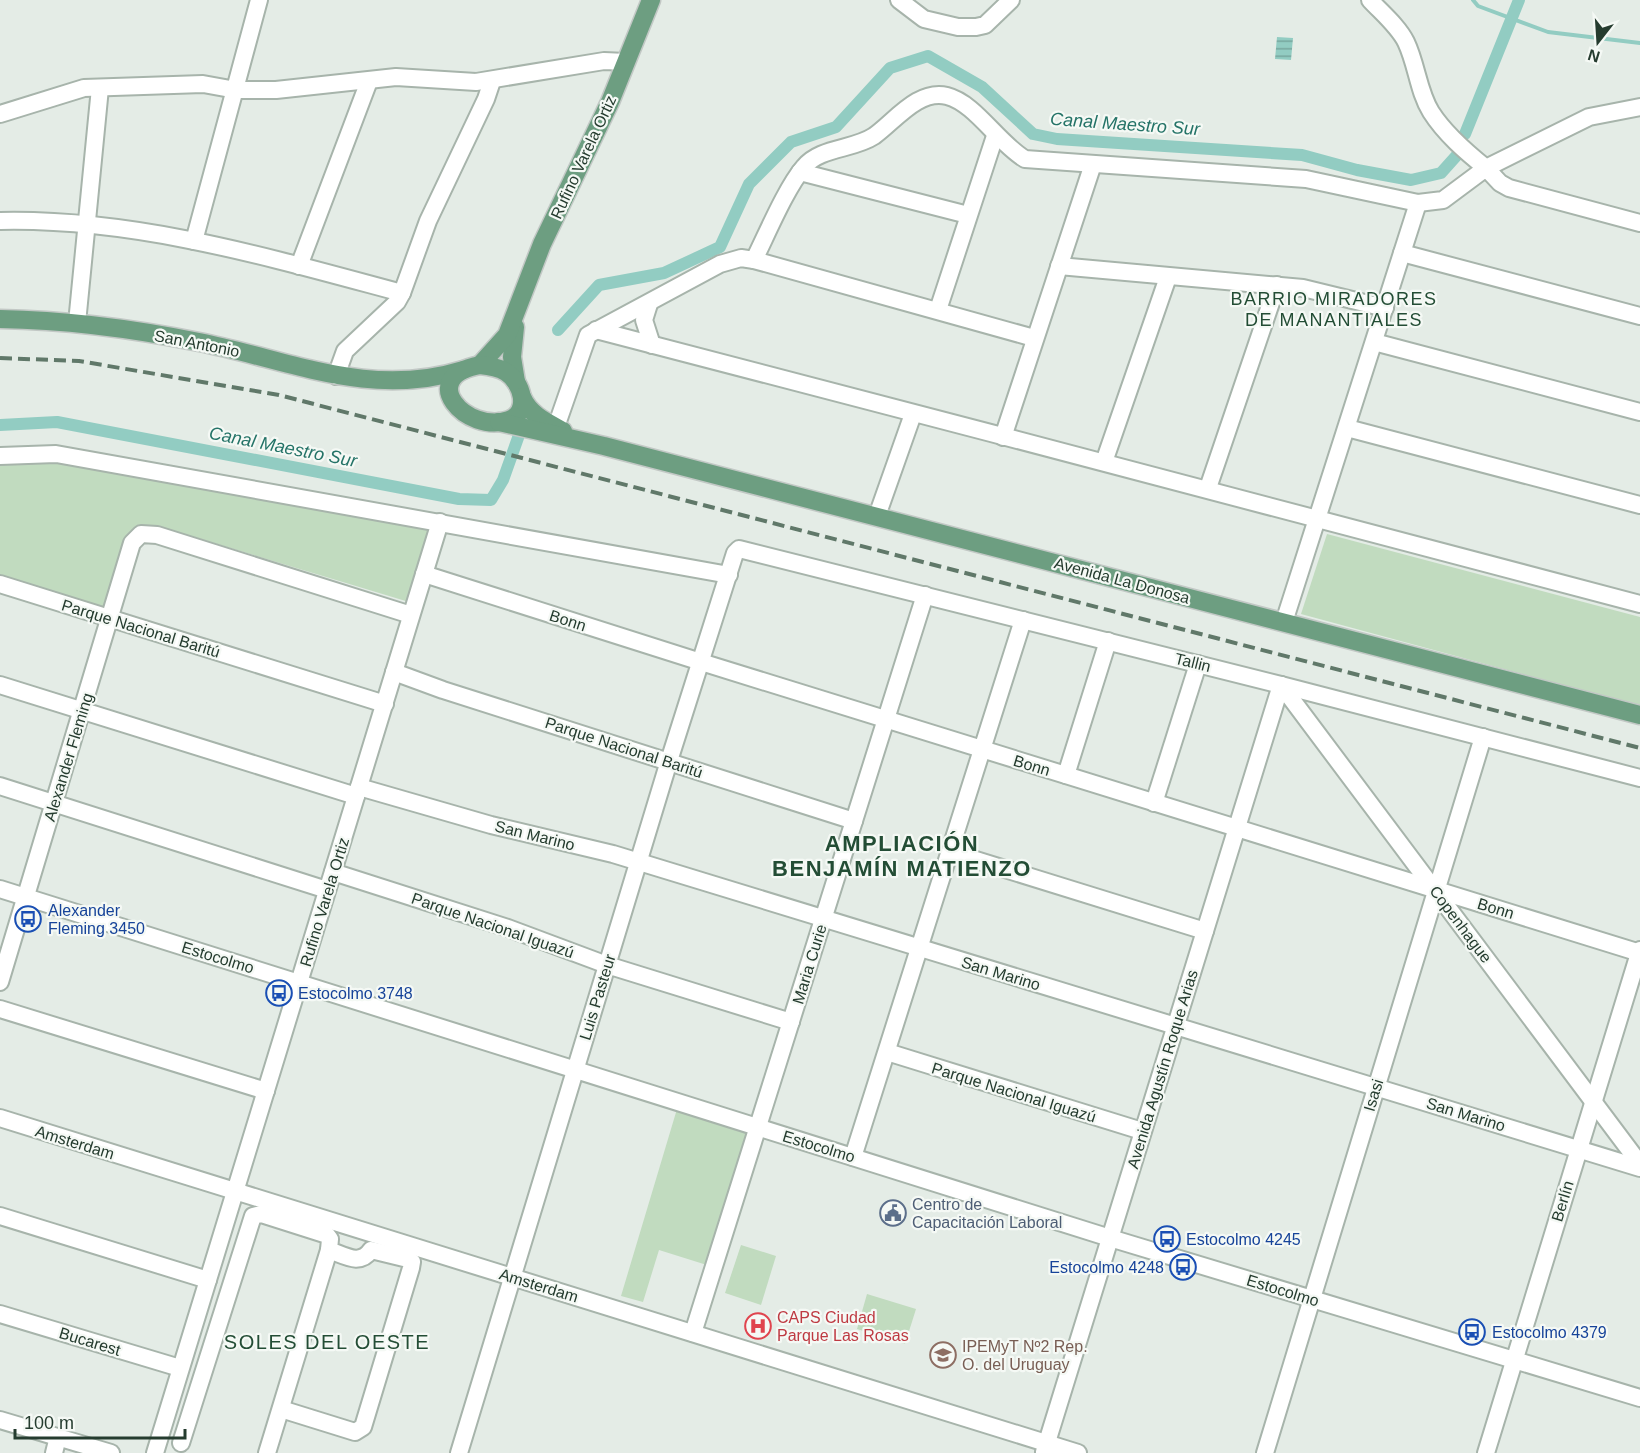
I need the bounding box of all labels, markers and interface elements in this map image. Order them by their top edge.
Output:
north arrow [1568,12,1628,72]
text: N [1586,46,1602,66]
street label: Rufino Varela Ortiz [547,93,619,222]
water label: Canal Maestro Sur [1049,109,1202,139]
district label: BARRIO MIRADORES DE MANANTIALES [1230,289,1438,330]
street label: San Antonio [153,327,241,360]
water label: Canal Maestro Sur [207,423,360,471]
street label: Avenida La Donosa [1052,554,1191,607]
street label: Parque Nacional Baritú [60,596,222,661]
street label: Bonn [547,607,588,634]
street label: Tallin [1173,650,1213,675]
street label: Alexander Fleming [41,691,96,823]
street label: Parque Nacional Baritú [543,714,705,781]
street label: Bonn [1011,752,1052,779]
street label: San Marino [493,817,577,854]
district label: AMPLIACIÓN BENJAMÍN MATIENZO [772,831,1032,881]
street label: Rufino Varela Ortiz [297,836,352,969]
street label: Copenhague [1426,883,1495,966]
street label: Parque Nacional Iguazú [409,890,576,961]
street label: Bonn [1475,895,1516,922]
place label: Alexander Fleming 3450 [48,902,145,937]
bus stop icon: Alexander Fleming 3450 [13,904,43,934]
street label: Maria Curie [789,922,830,1006]
street label: Estocolmo [180,938,256,977]
street label: Luis Pasteur [576,951,619,1042]
street label: San Marino [959,953,1043,994]
street label: Avenida Agustín Roque Arias [1124,968,1201,1171]
bus stop icon: Estocolmo 3748 [264,978,294,1008]
place label: Estocolmo 3748 [298,985,413,1002]
street label: Parque Nacional Iguazú [930,1059,1098,1126]
street label: Isasi [1361,1077,1386,1113]
street label: San Marino [1424,1094,1508,1135]
street label: Amsterdam [33,1122,116,1163]
street label: Estocolmo [781,1127,857,1166]
street label: Berlín [1548,1179,1577,1224]
place label: Centro de Capacitación Laboral [912,1196,1062,1231]
public building icon: Centro de Capacitación Laboral [878,1198,908,1228]
bus stop icon: Estocolmo 4245 [1152,1224,1182,1254]
place label: Estocolmo 4245 [1186,1231,1301,1248]
bus stop icon: Estocolmo 4248 [1168,1252,1198,1282]
place label: Estocolmo 4248 [1049,1259,1164,1276]
street label: Amsterdam [497,1265,580,1306]
street label: Estocolmo [1245,1271,1321,1310]
place label: CAPS Ciudad Parque Las Rosas [777,1309,909,1344]
hospital icon: CAPS Ciudad Parque Las Rosas [743,1311,773,1341]
bus stop icon: Estocolmo 4379 [1457,1317,1487,1347]
street label: Bucarest [57,1324,123,1359]
place label: Estocolmo 4379 [1492,1324,1607,1341]
district label: SOLES DEL OESTE [224,1331,430,1353]
place label: IPEMyT Nº2 Rep. O. del Uruguay [962,1338,1088,1373]
school or university icon: IPEMyT Nº2 Rep. O. del Uruguay [928,1340,958,1370]
scale bar [15,1402,184,1440]
text: 100 m [24,1413,74,1433]

